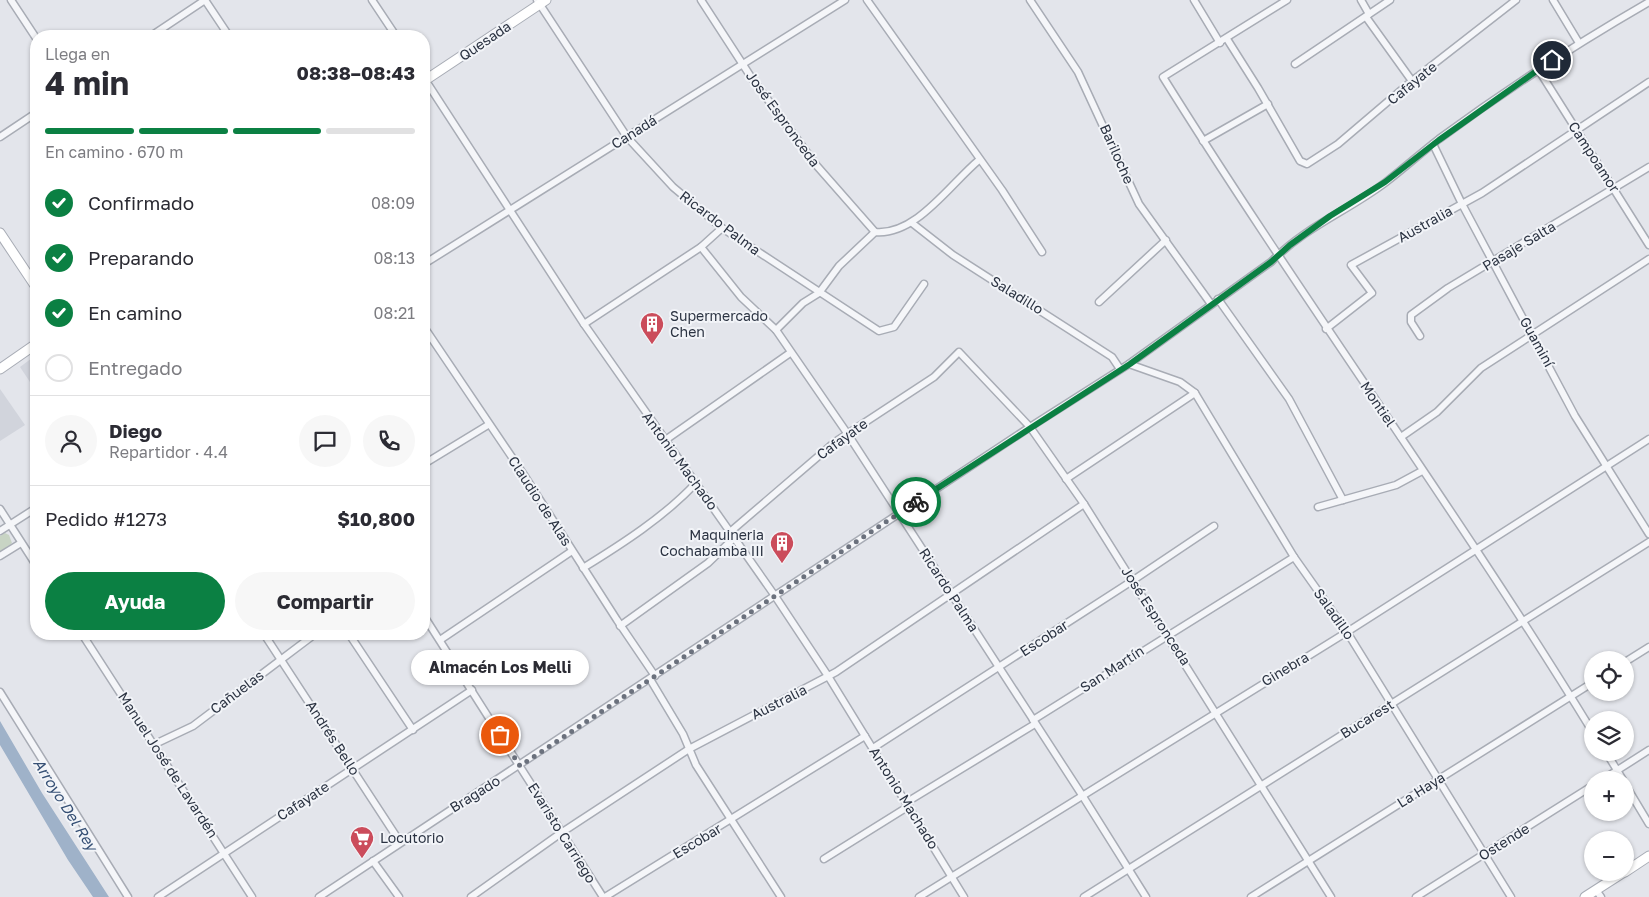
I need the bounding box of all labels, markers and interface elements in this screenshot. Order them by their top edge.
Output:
street label: Quesada [456,17,514,64]
pin [1531,39,1573,81]
text: Llega en [45,44,110,64]
icon: home [1538,46,1566,74]
street label: Cafayate [1383,57,1440,108]
text: 08:38–08:43 [297,61,415,84]
text: 4 min [45,64,129,102]
street label: José Espronceda [743,67,824,170]
street label: Canadá [608,111,660,152]
street label: Campoamor [1565,118,1624,196]
street label: Bariloche [1097,121,1138,186]
text: En camino · 670 m [45,142,183,162]
street label: Ricardo Palma [677,187,764,258]
icon: check [45,189,73,217]
text: Confirmado [88,191,194,214]
text: 08:09 [371,193,415,213]
street label: Australia [1394,202,1455,246]
street label: Pasaje Salta [1479,217,1558,274]
icon: check [45,244,73,272]
text: Preparando [88,246,194,269]
text: 08:13 [373,248,415,268]
street label: Saladillo [988,272,1047,317]
icon: check [45,299,73,327]
text: En camino [88,301,182,324]
text: 08:21 [373,303,415,323]
place label: Supermercado Chen [670,307,768,340]
building icon: Supermercado Chen [639,311,665,345]
street label: Guaminí [1517,314,1559,371]
text: Entregado [88,356,182,379]
street label: Montiel [1357,378,1400,430]
street label: Antonio Machado [639,408,722,513]
street label: Cafayate [813,414,870,463]
button: person [45,415,97,467]
button: chat [299,415,351,467]
button: phone [363,415,415,467]
text: Diego [109,419,162,442]
text: Repartidor · 4.4 [109,442,228,462]
street label: Claudio de Alas [505,453,576,549]
courier [891,477,941,527]
icon: bike [902,488,930,516]
text: Pedido #1273 [45,507,167,530]
text: $10,800 [337,507,415,530]
place label: Maquineria Cochabamba III [660,526,764,559]
building icon: Maquineria Cochabamba III [769,530,795,564]
street label: Ricardo Palma [916,545,983,635]
street label: José Espronceda [1118,563,1195,668]
button: Ayuda [45,572,225,630]
button: Compartir [235,572,415,630]
street label: Saladillo [1311,585,1358,643]
street label: Escobar [1016,615,1071,659]
street label: San Martín [1077,642,1147,695]
street label: Ginebra [1258,648,1311,689]
callout: Almacén Los Melli [411,650,589,685]
map controls [1584,651,1634,881]
button: locate [1584,651,1634,701]
text: Almacén Los Melli [429,657,571,677]
street label: Cañuelas [207,666,267,717]
street label: Australia [748,680,809,723]
street label: Manuel José de Lavardén [115,689,222,841]
street label: Bucarest [1337,696,1397,742]
street label: Andrés Bello [303,697,364,778]
button: layers [1584,711,1634,761]
pin [479,714,521,756]
icon: bag [486,721,514,749]
street label: Antonio Machado [866,744,943,852]
water label: Arroyo Del Rey [29,755,103,857]
street label: La Haya [1394,768,1448,811]
street label: Bragado [446,771,503,816]
button: + [1584,771,1634,821]
street label: Cafayate [273,777,332,824]
street label: Evaristo Carriego [525,779,600,886]
street label: Escobar [669,819,725,862]
street label: Ostende [1475,819,1532,864]
supermarket icon: Locutorio [349,825,375,859]
place label: Locutorio [380,829,444,846]
button: − [1584,831,1634,881]

